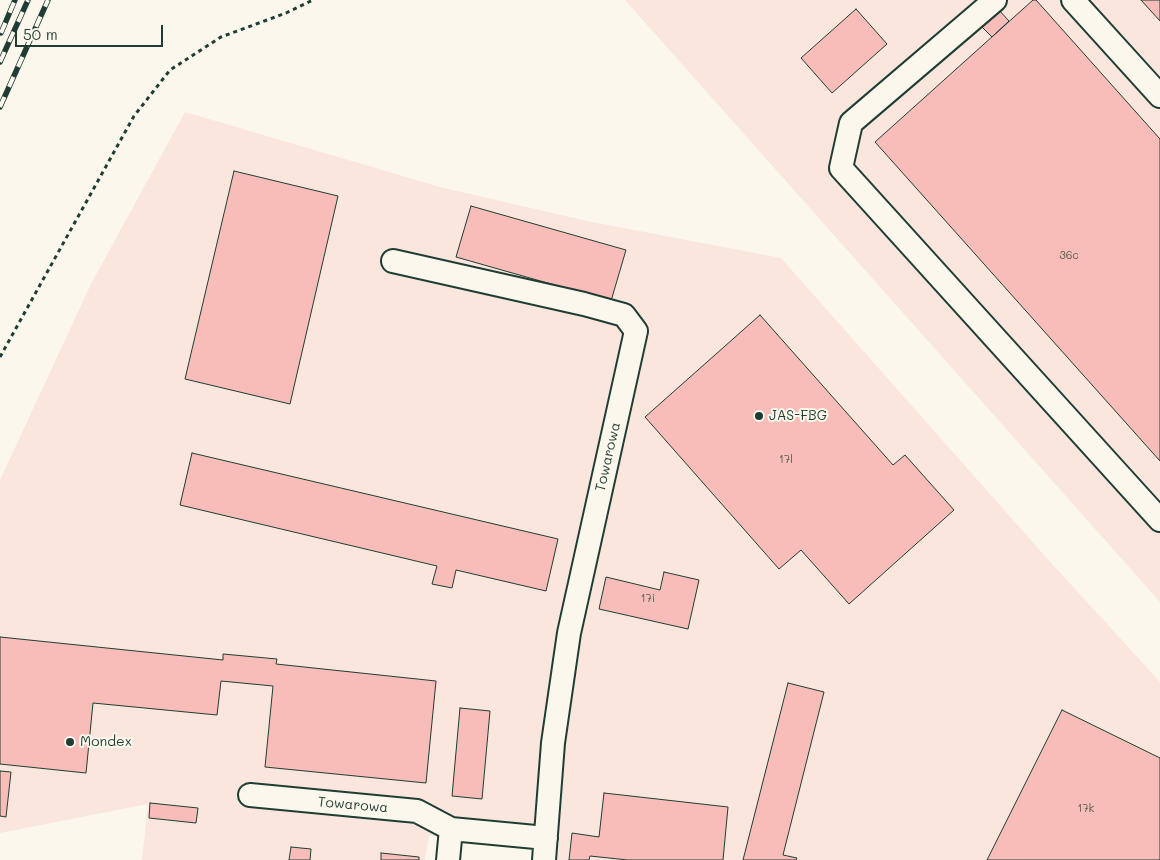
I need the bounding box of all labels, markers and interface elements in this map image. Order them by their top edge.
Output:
scale bar [18,15,165,47]
text: 50 m [23,24,58,44]
house number: 36c [1059,249,1079,263]
place label: JAS-FBG [769,408,827,424]
marker: JAS-FBG [753,410,765,422]
street label: Towarowa [592,421,624,493]
house number: 17l [779,453,793,467]
house number: 17i [641,592,655,606]
place label: Mondex [80,734,132,750]
marker: Mondex [64,736,76,748]
street label: Towarowa [317,794,389,816]
house number: 17k [1078,802,1094,816]

